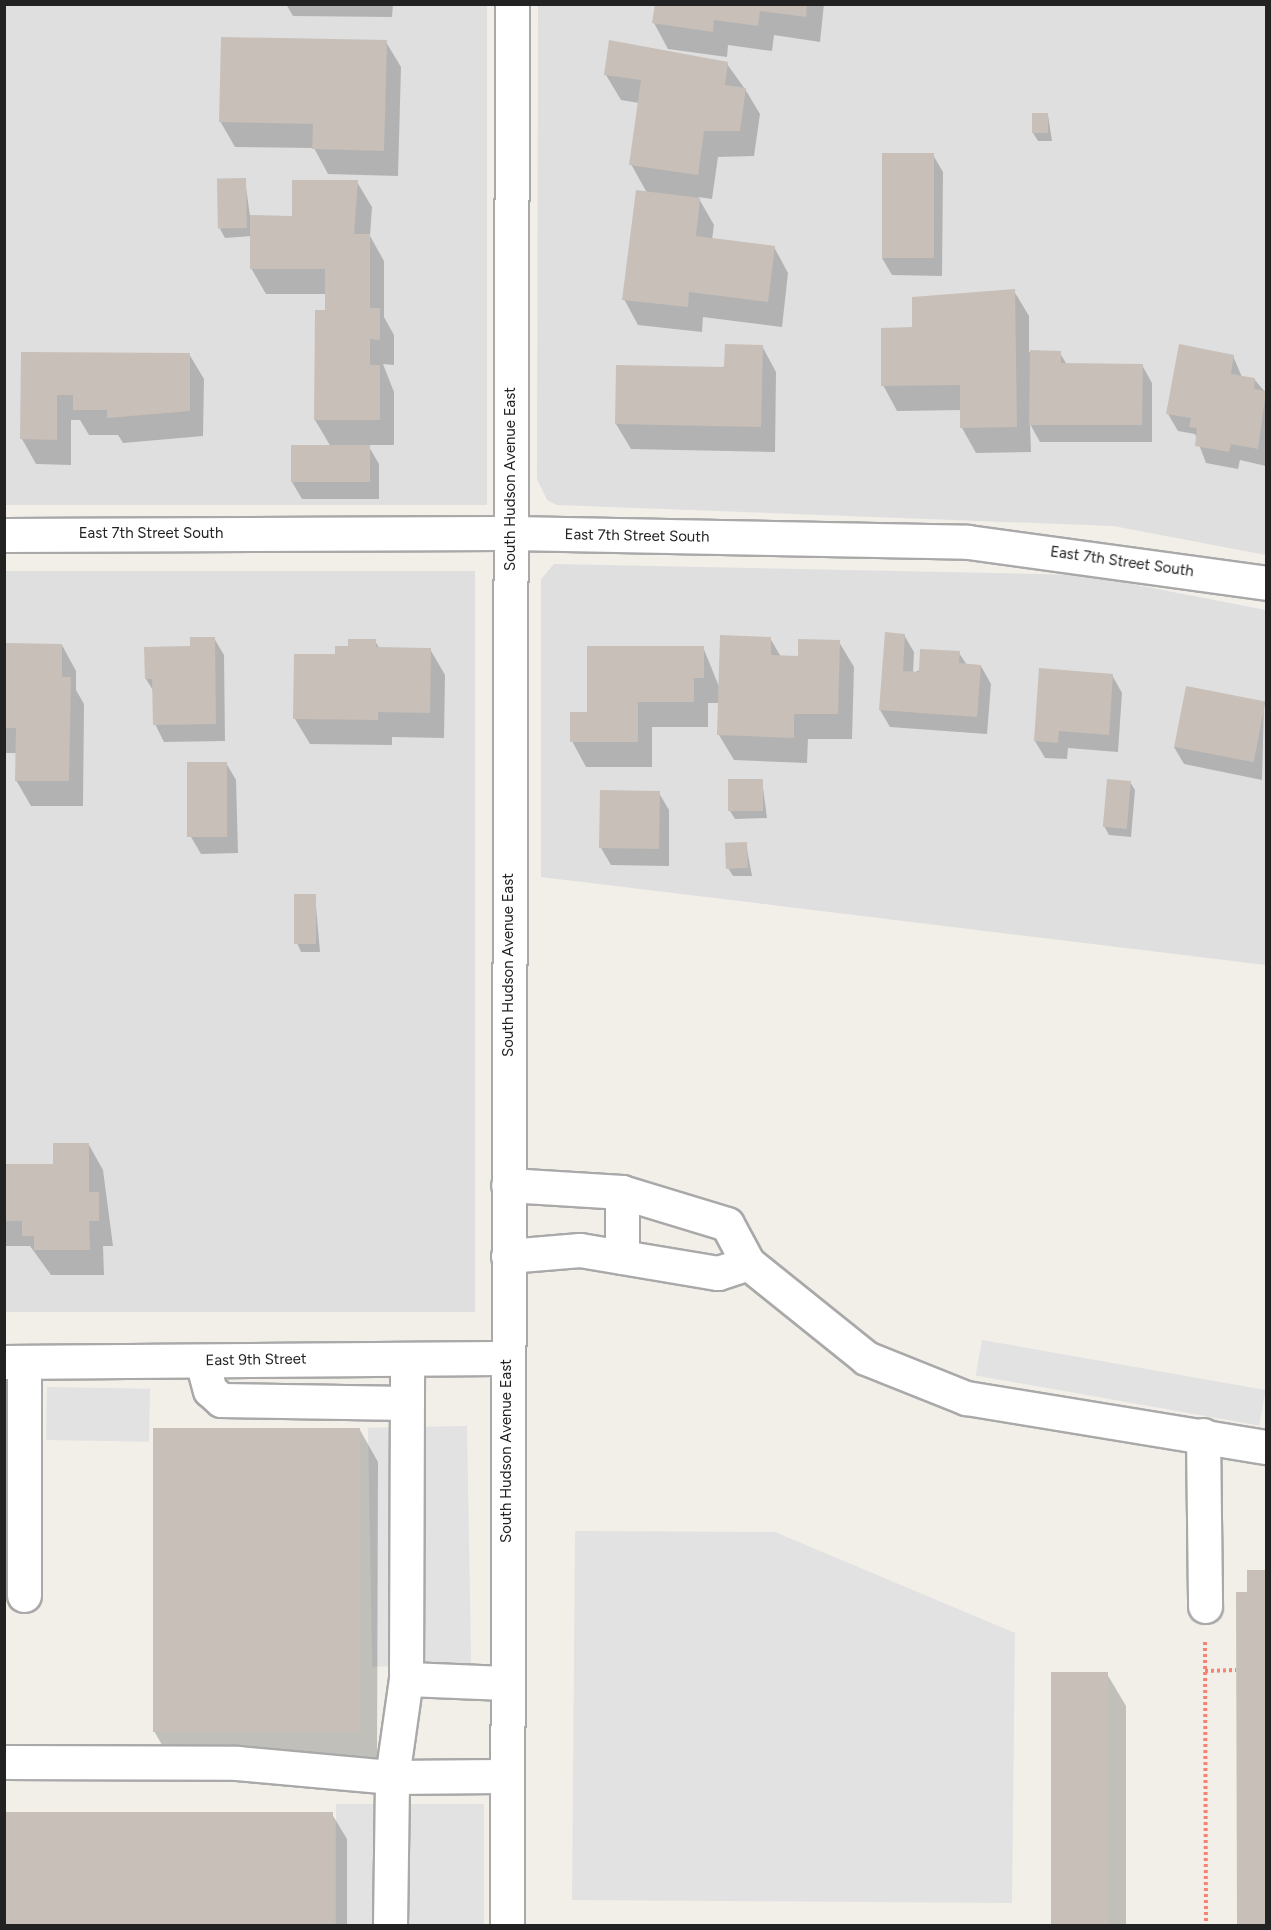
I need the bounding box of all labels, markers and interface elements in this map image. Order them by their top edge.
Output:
street label: South Hudson Avenue East [502,387,520,571]
street label: East 7th Street South [79,525,223,543]
street label: East 7th Street South [564,526,710,546]
street label: East 7th Street South [1049,543,1195,581]
street label: South Hudson Avenue East [500,873,518,1057]
street label: East 9th Street [205,1350,307,1370]
street label: South Hudson Avenue East [498,1359,516,1543]

